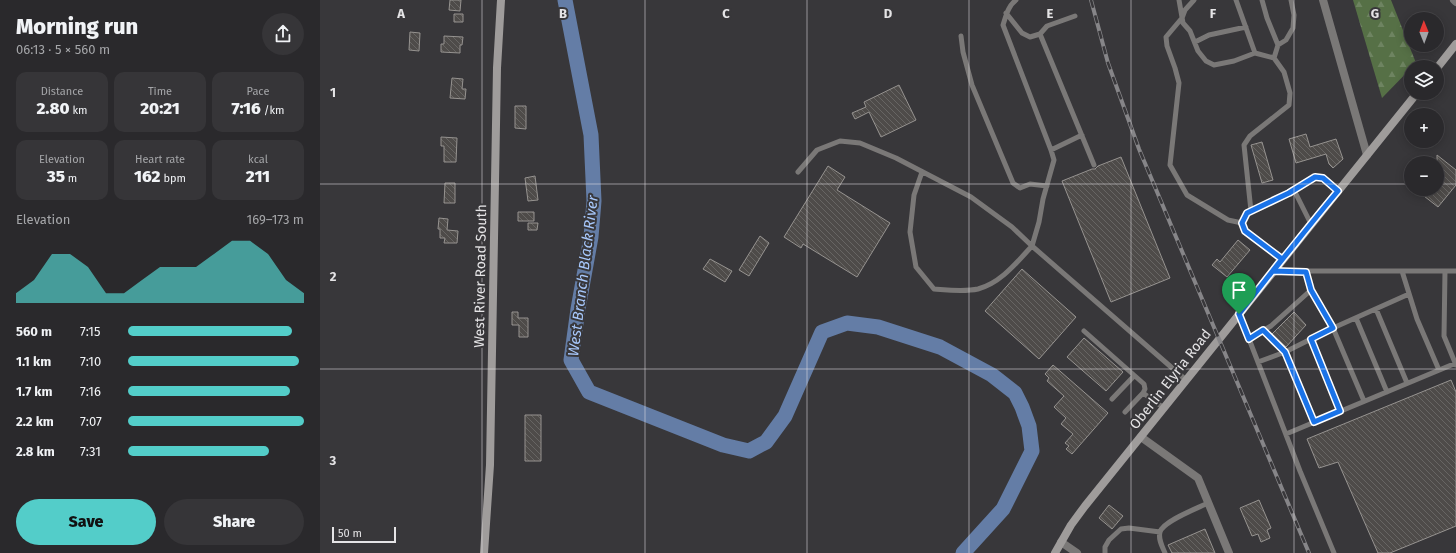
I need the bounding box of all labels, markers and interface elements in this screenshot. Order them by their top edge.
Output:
text: A [396,6,405,21]
text: B [559,6,567,21]
text: C [722,6,730,21]
text: D [884,6,893,21]
text: E [1047,6,1054,21]
text: F [1210,6,1217,21]
text: G [1371,6,1379,21]
north arrow [1404,12,1444,52]
map controls [1404,12,1444,196]
text: Morning run [16,13,138,40]
button: share [262,13,304,55]
text: 06:13 · 5 × 560 m [16,42,110,57]
button: layers [1404,60,1444,100]
text: Distance [41,85,83,98]
text: Time [148,85,172,98]
text: Pace [247,85,269,98]
text: 1 [330,85,336,100]
text: 2.80 [36,98,70,119]
text: 20:21 [140,98,180,119]
text: 7:16 [231,98,261,119]
text: km [70,104,88,117]
text: /km [261,104,285,117]
button: + [1404,108,1444,148]
text: Elevation [39,153,85,166]
text: Heart rate [135,153,185,166]
text: kcal [248,153,268,166]
button: − [1404,156,1444,196]
text: 35 [47,166,65,187]
text: 162 [134,166,161,187]
text: 211 [246,166,270,187]
text: m [65,172,77,185]
text: bpm [161,172,186,185]
water label: West Branch Black River [564,193,602,358]
street label: West River Road South [471,204,490,348]
text: Elevation [16,212,70,227]
text: 169–173 m [247,212,304,227]
text: 2 [330,269,337,284]
pin [1222,273,1256,314]
icon: arrive [1228,279,1250,301]
text: 560 m [16,324,52,339]
text: 7:15 [80,324,101,339]
street label: Oberlin Elyria Road [1126,326,1215,433]
text: 1.1 km [16,354,51,369]
text: 7:10 [80,354,101,369]
text: 1.7 km [16,384,52,399]
text: 7:16 [80,384,101,399]
text: 2.2 km [16,414,54,429]
text: 7:07 [80,414,102,429]
text: 2.8 km [16,444,55,459]
text: 7:31 [80,444,101,459]
text: 3 [329,453,337,468]
button: Save [16,499,156,545]
button: Share [164,499,304,545]
scale bar [332,525,396,544]
text: 50 m [338,527,362,540]

